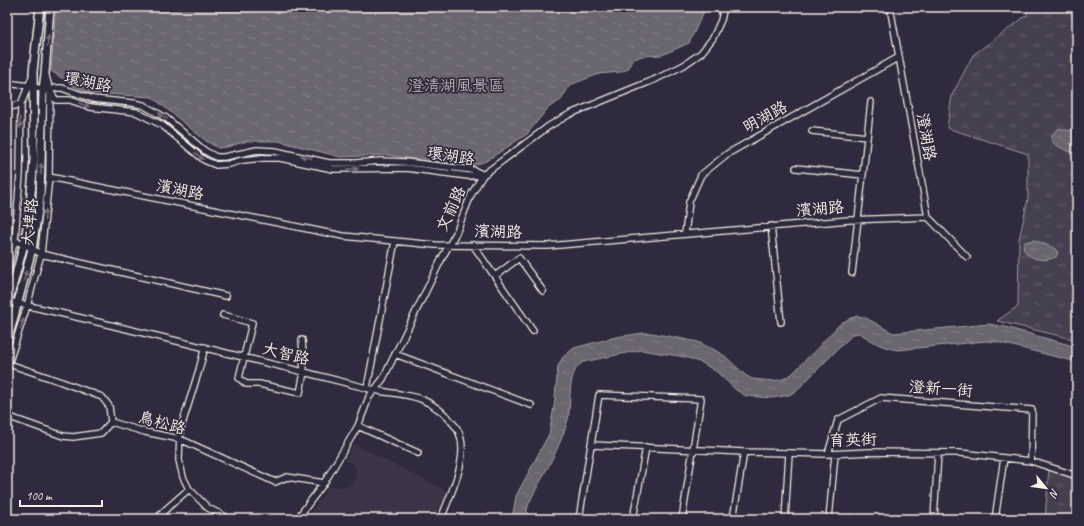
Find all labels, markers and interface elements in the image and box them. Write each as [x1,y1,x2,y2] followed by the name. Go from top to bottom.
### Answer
[45,35,51,47] one-way arrow
[62,67,114,97] street label: 環湖路
[408,76,504,96] park label: 澄清湖風景區
[739,97,791,137] street label: 明湖路
[78,102,90,108] one-way arrow
[158,112,169,121] one-way arrow
[912,112,940,162] street label: 澄湖路
[17,117,24,129] one-way arrow
[426,142,476,170] street label: 環湖路
[194,151,205,160] one-way arrow
[300,154,312,160] one-way arrow
[38,162,44,175] one-way arrow
[347,166,360,172] one-way arrow
[155,176,205,204] street label: 濱湖路
[432,183,470,235] street label: 文前路
[18,197,42,247] street label: 大埤路
[795,197,845,221] street label: 濱湖路
[42,209,49,221] one-way arrow
[474,222,522,242] street label: 濱湖路
[22,270,28,282] one-way arrow
[19,317,25,329] one-way arrow
[260,338,312,370] street label: 大智路
[908,377,974,401] street label: 澄新一街
[136,407,188,439] street label: 鳥松路
[829,430,877,450] street label: 育英街
[1026,468,1066,508] north arrow
[20,482,102,508] scale bar
[1046,486,1063,501] text: N
[26,488,53,504] text: 100 m

